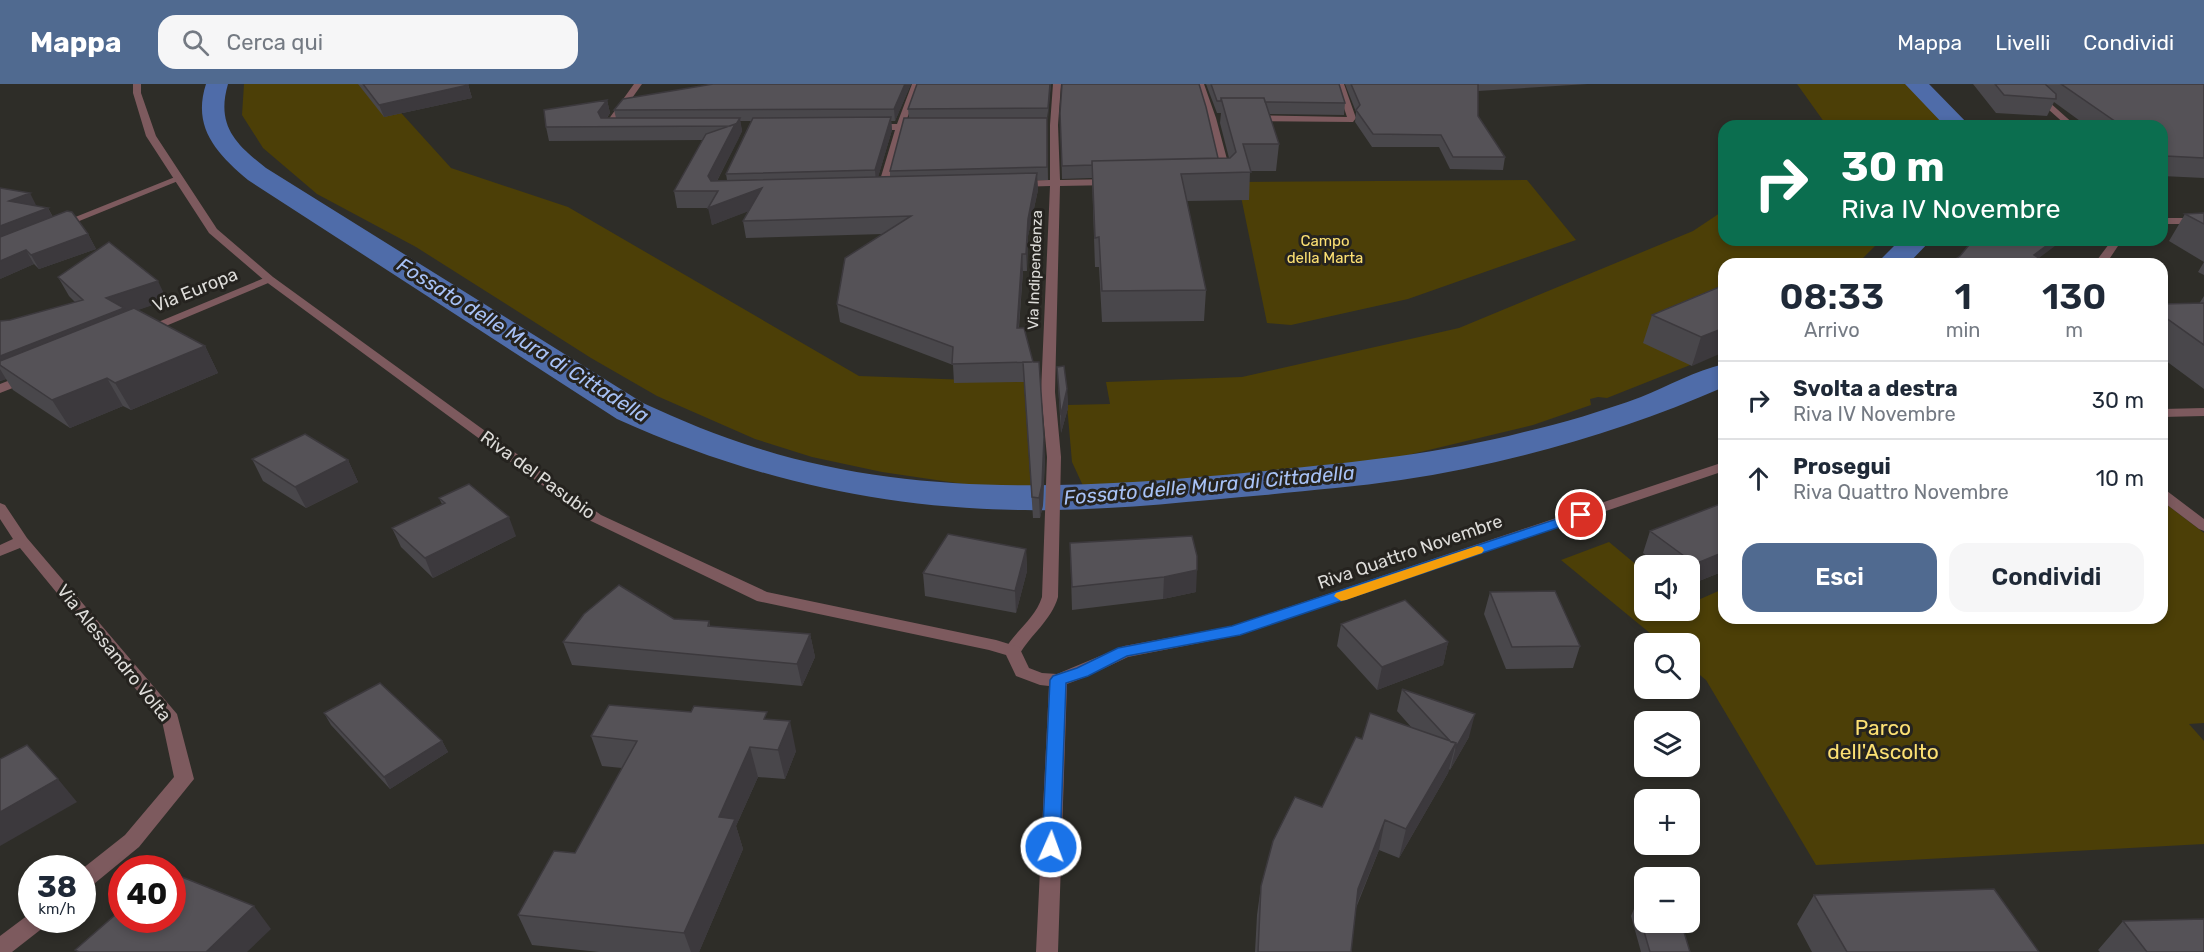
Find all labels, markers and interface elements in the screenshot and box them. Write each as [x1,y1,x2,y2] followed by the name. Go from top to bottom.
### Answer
[158,15,578,69] search box
[30,26,122,59] text: Mappa
[179,26,212,59] icon: search
[227,29,323,56] text: Cerca qui
[1897,30,1962,55] text: Mappa
[1995,30,2050,55] text: Livelli
[2083,30,2174,55] text: Condividi
[1841,142,1945,192] text: 30 m
[1742,144,1820,222] icon: right
[1841,193,2061,225] text: Riva IV Novembre
[1024,210,1046,330] street label: Via Indipendenza
[1287,232,1363,267] park label: Campo della Marta
[393,252,653,428] water label: Fossato delle Mura di Cittadella
[149,263,241,317] street label: Via Europa
[1780,275,1884,318] text: 08:33
[1954,275,1972,318] text: 1
[2042,275,2106,318] text: 130
[1804,318,1860,342] text: Arrivo
[1946,318,1980,342] text: min
[2065,318,2083,342] text: m
[1793,375,1958,402] text: Svolta a destra
[1742,384,1775,417] icon: right
[2092,387,2144,414] text: 30 m
[1793,402,1956,426] text: Riva IV Novembre
[476,426,600,524] street label: Riva del Pasubio
[1793,453,1891,480] text: Prosegui
[1063,460,1356,510] water label: Fossato delle Mura di Cittadella
[1742,462,1775,495] icon: ahead
[2096,465,2144,492] text: 10 m
[1793,480,2009,504] text: Riva Quattro Novembre
[1555,489,1606,540] pin
[1564,498,1597,531] icon: arrive
[1315,510,1505,594] street label: Riva Quattro Novembre
[1742,543,1937,612] button: Esci
[1949,543,2144,612] button: Condividi
[1634,555,1700,933] map controls
[1634,555,1700,621] button: sound
[52,580,176,726] street label: Via Alessandro Volta
[1634,633,1700,699] button: search
[1634,711,1700,777] button: layers
[1827,715,1939,764] park label: Parco dell'Ascolto
[1634,789,1700,855] button: +
[1019,815,1083,879] position arrow
[108,855,186,933] speed limit sign: 40
[1634,867,1700,933] button: −
[37,869,77,905] text: 38
[38,900,76,918] text: km/h

